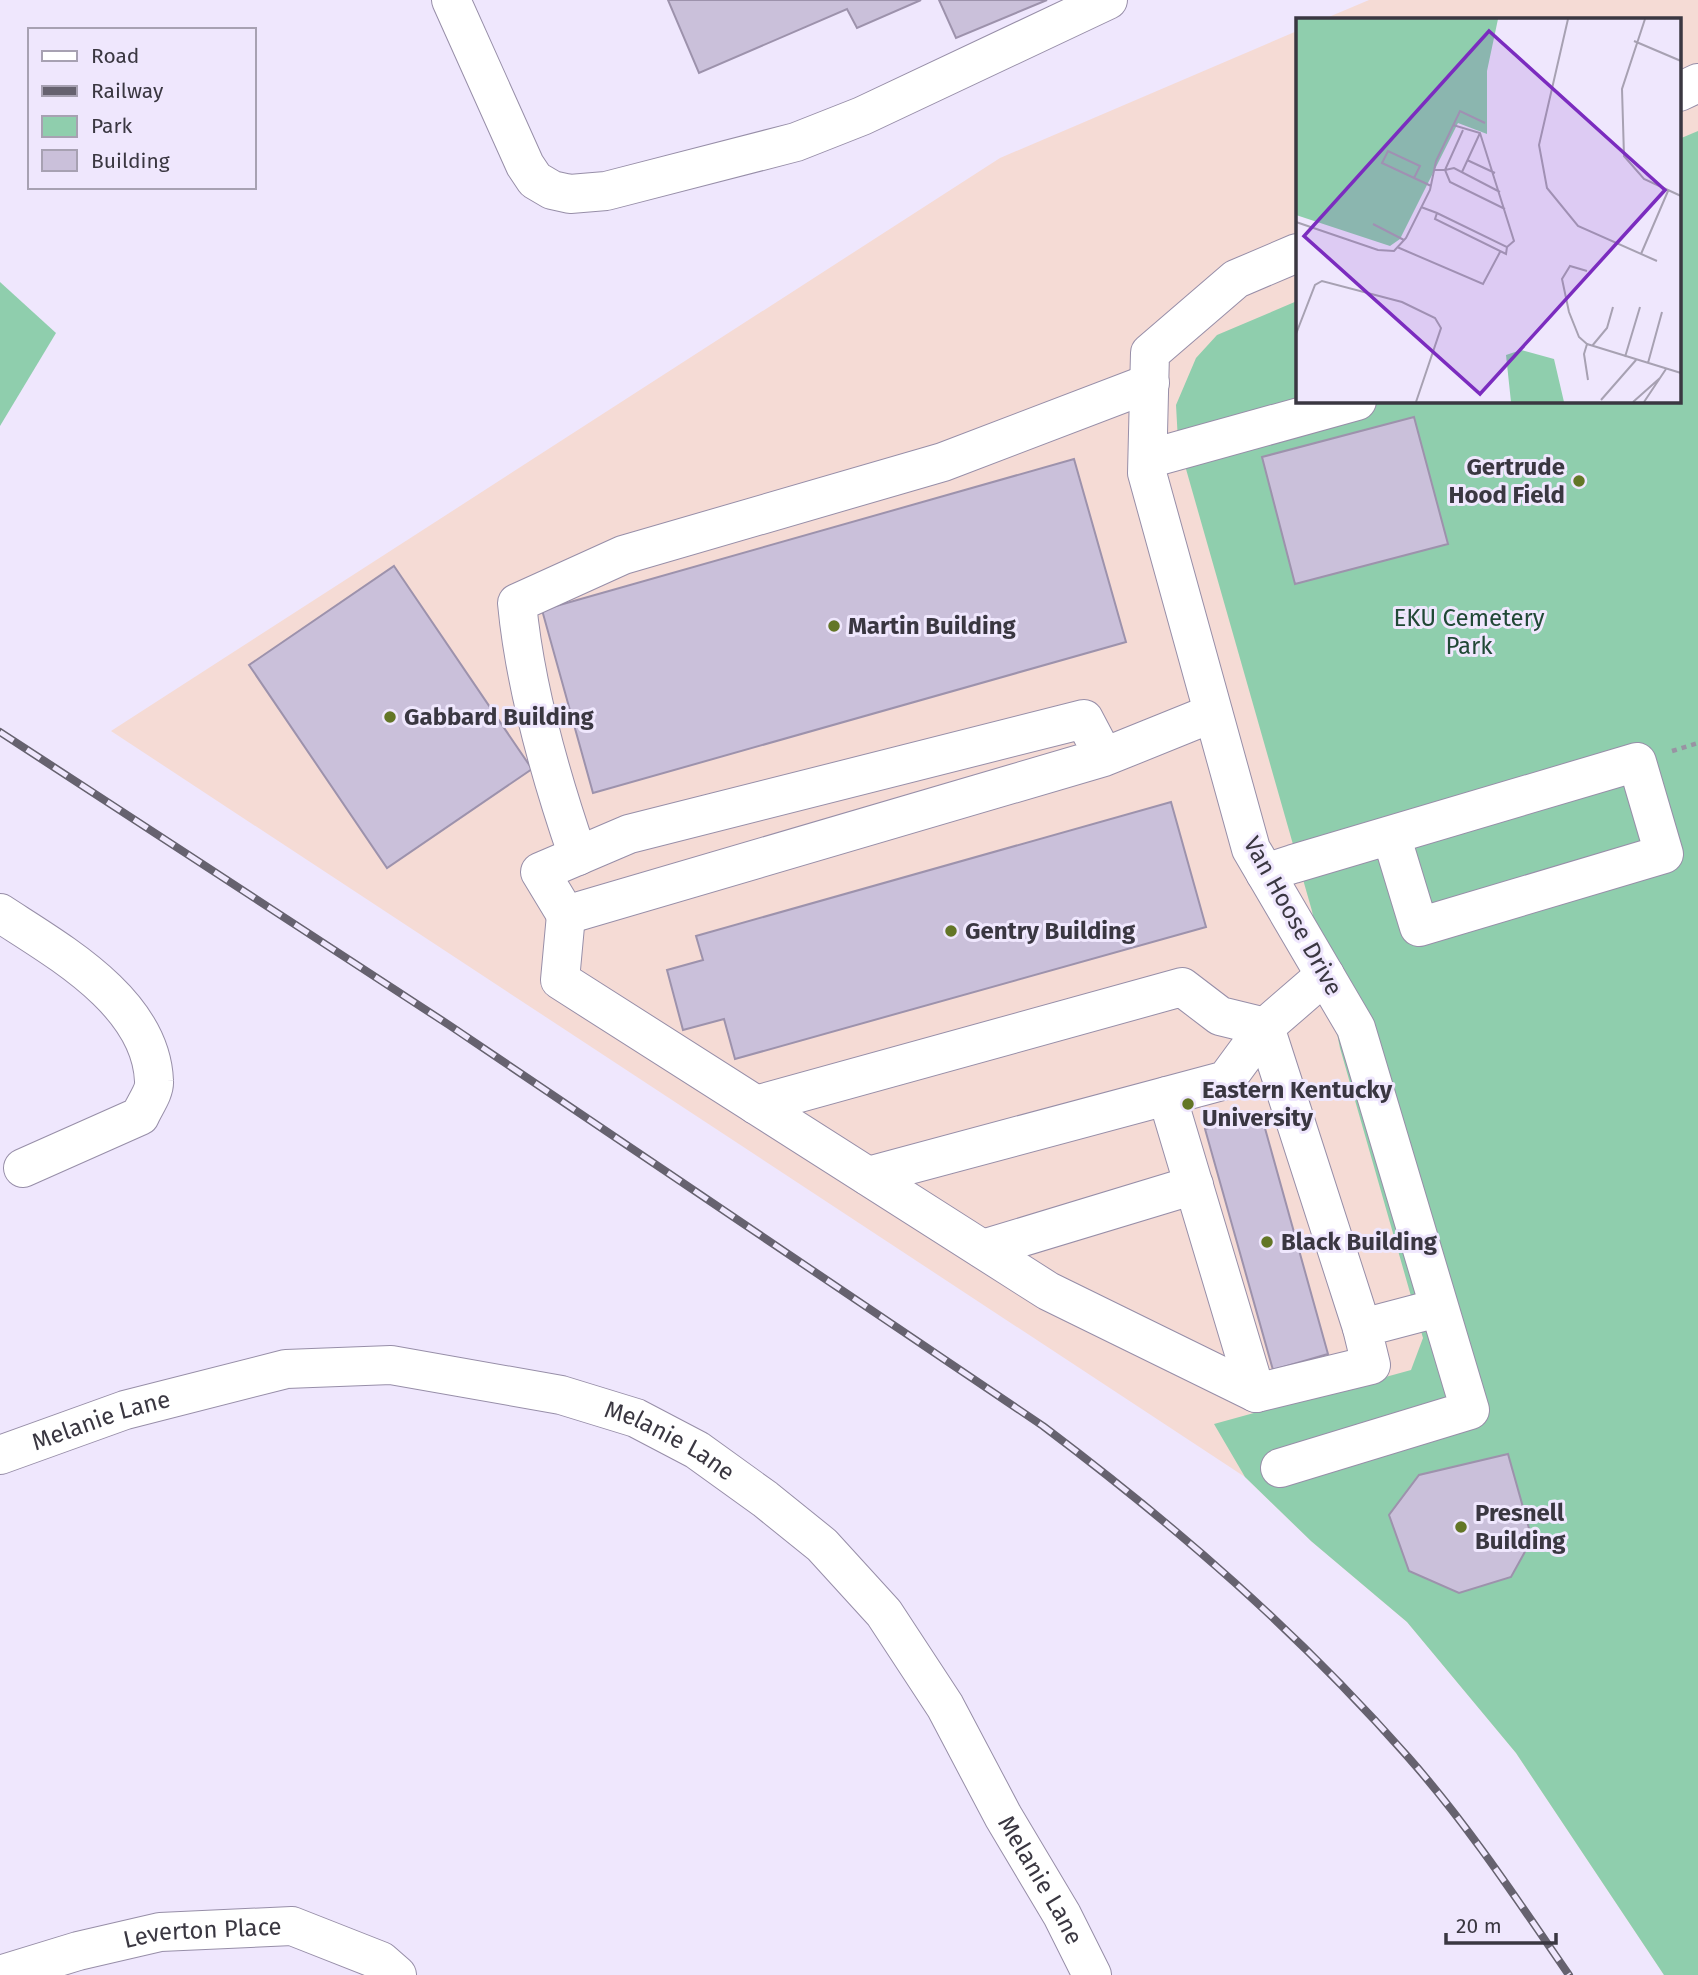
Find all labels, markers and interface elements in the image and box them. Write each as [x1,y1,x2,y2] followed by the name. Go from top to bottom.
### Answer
[1296,18,1680,402] inset map
[28,28,256,189] legend
[91,43,139,69] text: Road
[91,78,164,104] text: Railway
[91,113,133,139] text: Park
[91,148,170,174] text: Building
[1448,453,1565,509] place label: Gertrude Hood Field
[1571,473,1587,489] marker: Gertrude Hood Field
[1393,604,1545,660] park label: EKU Cemetery Park
[848,612,1017,640] place label: Martin Building
[826,618,842,634] marker: Martin Building
[404,703,595,731] place label: Gabbard Building
[382,709,398,725] marker: Gabbard Building
[1238,832,1348,1000] street label: Van Hoose Drive
[965,917,1136,945] place label: Gentry Building
[943,923,959,939] marker: Gentry Building
[1202,1076,1393,1132] place label: Eastern Kentucky University
[1180,1096,1196,1112] marker: Eastern Kentucky University
[1281,1228,1438,1256] place label: Black Building
[1259,1234,1275,1250] marker: Black Building
[28,1385,173,1456] street label: Melanie Lane
[601,1395,740,1486] street label: Melanie Lane
[1475,1499,1566,1555] place label: Presnell Building
[1453,1519,1469,1535] marker: Presnell Building
[992,1811,1088,1949] street label: Melanie Lane
[1446,1902,1556,1946] scale bar
[121,1912,282,1954] street label: Leverton Place
[1456,1913,1502,1939] text: 20 m

